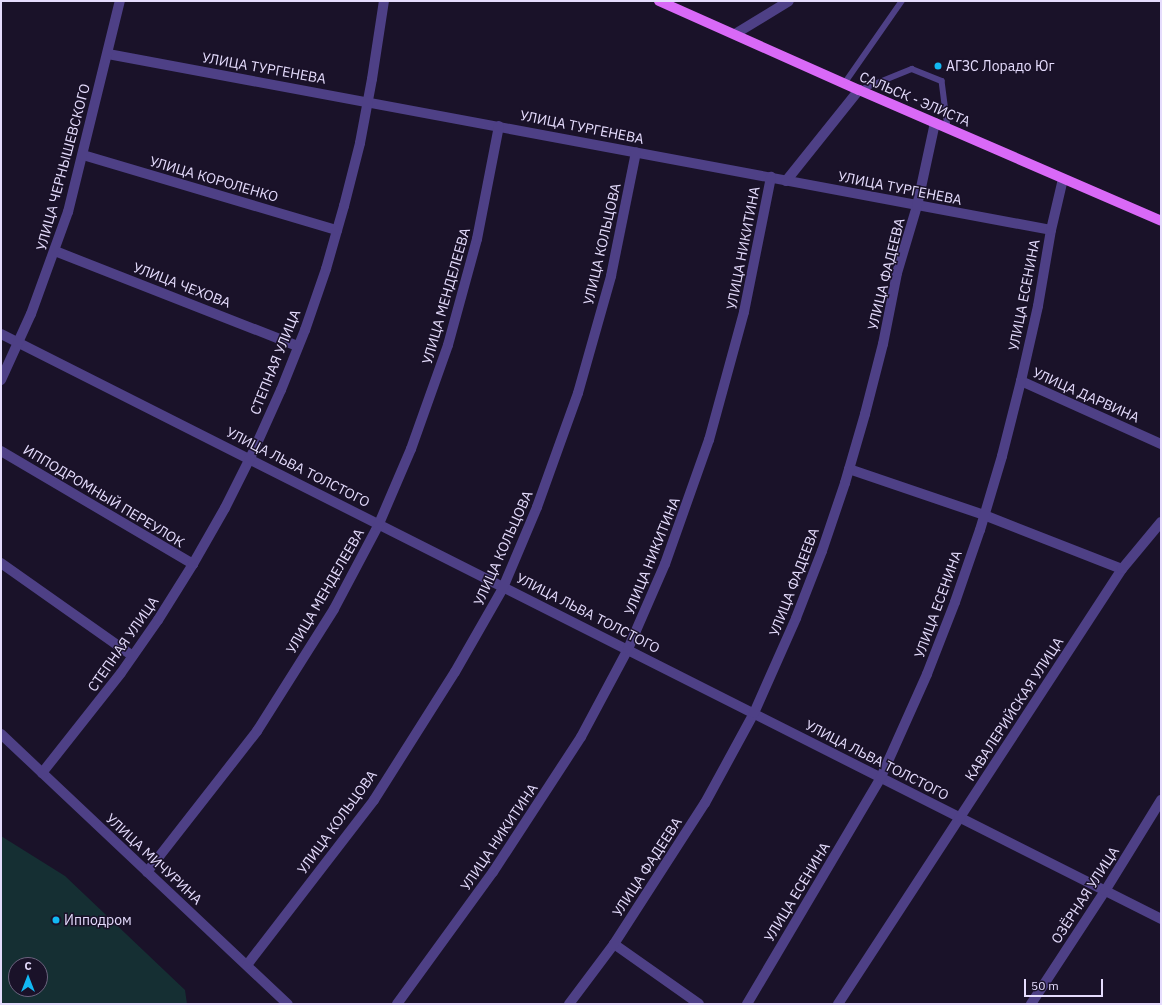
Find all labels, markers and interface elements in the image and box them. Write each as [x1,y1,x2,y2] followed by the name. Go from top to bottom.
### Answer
[201,49,327,87] street label: УЛИЦА ТУРГЕНЕВА
[946,58,1054,74] place label: АГЗС Лорадо Юг
[933,61,943,71] marker: АГЗС Лорадо Юг
[857,68,973,130] street label: САЛЬСК - ЭЛИСТА
[33,82,93,252] street label: УЛИЦА ЧЕРНЫШЕВСКОГО
[519,107,645,147] street label: УЛИЦА ТУРГЕНЕВА
[148,153,280,205] street label: УЛИЦА КОРОЛЕНКО
[837,168,963,208] street label: УЛИЦА ТУРГЕНЕВА
[580,182,624,306] street label: УЛИЦА КОЛЬЦОВА
[723,185,763,311] street label: УЛИЦА НИКИТИНА
[864,216,908,332] street label: УЛИЦА ФАДЕЕВА
[418,226,474,366] street label: УЛИЦА МЕНДЕЛЕЕВА
[1005,238,1043,352] street label: УЛИЦА ЕСЕНИНА
[131,259,233,311] street label: УЛИЦА ЧЕХОВА
[246,307,304,417] street label: СТЕПНАЯ УЛИЦА
[1030,364,1142,426] street label: УЛИЦА ДАРВИНА
[223,423,373,511] street label: УЛИЦА ЛЬВА ТОЛСТОГО
[20,441,188,551] street label: ИППОДРОМНЫЙ ПЕРЕУЛОК
[470,488,536,608] street label: УЛИЦА КОЛЬЦОВА
[621,495,683,617] street label: УЛИЦА НИКИТИНА
[766,525,822,639] street label: УЛИЦА ФАДЕЕВА
[282,526,368,656] street label: УЛИЦА МЕНДЕЛЕЕВА
[911,548,965,660] street label: УЛИЦА ЕСЕНИНА
[513,569,663,657] street label: УЛИЦА ЛЬВА ТОЛСТОГО
[84,593,162,695] street label: СТЕПНАЯ УЛИЦА
[961,634,1067,784] street label: КАВАЛЕРИЙСКАЯ УЛИЦА
[802,716,952,804] street label: УЛИЦА ЛЬВА ТОЛСТОГО
[294,767,380,877] street label: УЛИЦА КОЛЬЦОВА
[457,780,541,894] street label: УЛИЦА НИКИТИНА
[102,810,206,908] street label: УЛИЦА МИЧУРИНА
[609,814,685,920] street label: УЛИЦА ФАДЕЕВА
[761,839,833,945] street label: УЛИЦА ЕСЕНИНА
[1047,843,1123,947] street label: ОЗЁРНАЯ УЛИЦА
[64,912,132,928] place label: Ипподром
[51,915,61,925] marker: Ипподром
[8,957,48,997] north arrow
[24,959,32,973] text: С
[1026,971,1105,997] scale bar
[1031,978,1059,993] text: 50 m

